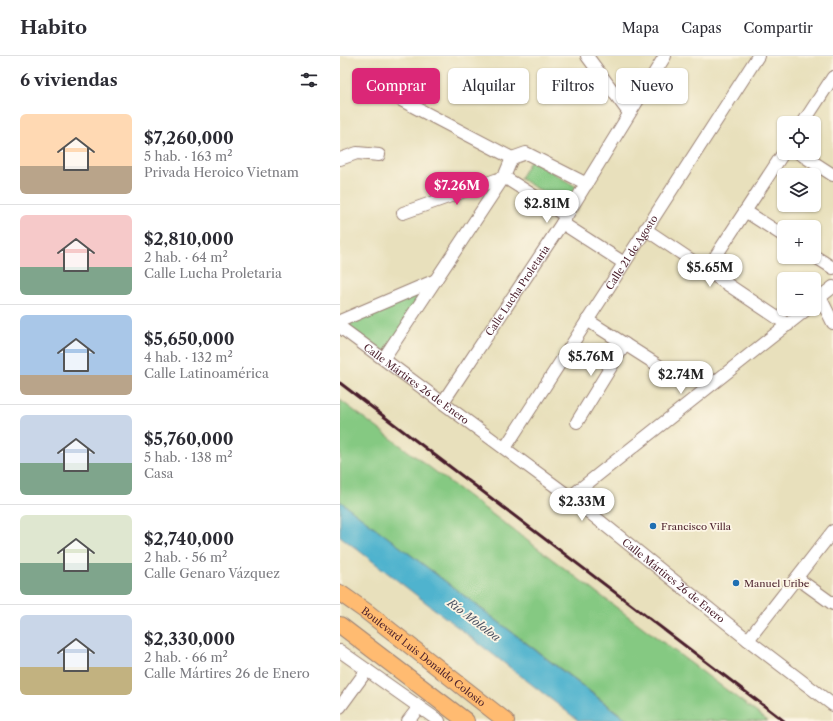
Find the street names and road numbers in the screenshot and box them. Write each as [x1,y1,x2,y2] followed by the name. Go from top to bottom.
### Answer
[602,212,660,292] street label: Calle 21 de Agosto
[482,242,552,338] street label: Calle Lucha Proletaria
[361,340,472,427] street label: Calle Mártires 26 de Enero
[620,535,728,625] street label: Calle Mártires 26 de Enero
[359,604,488,709] street label: Boulevard Luis Donaldo Colosio

